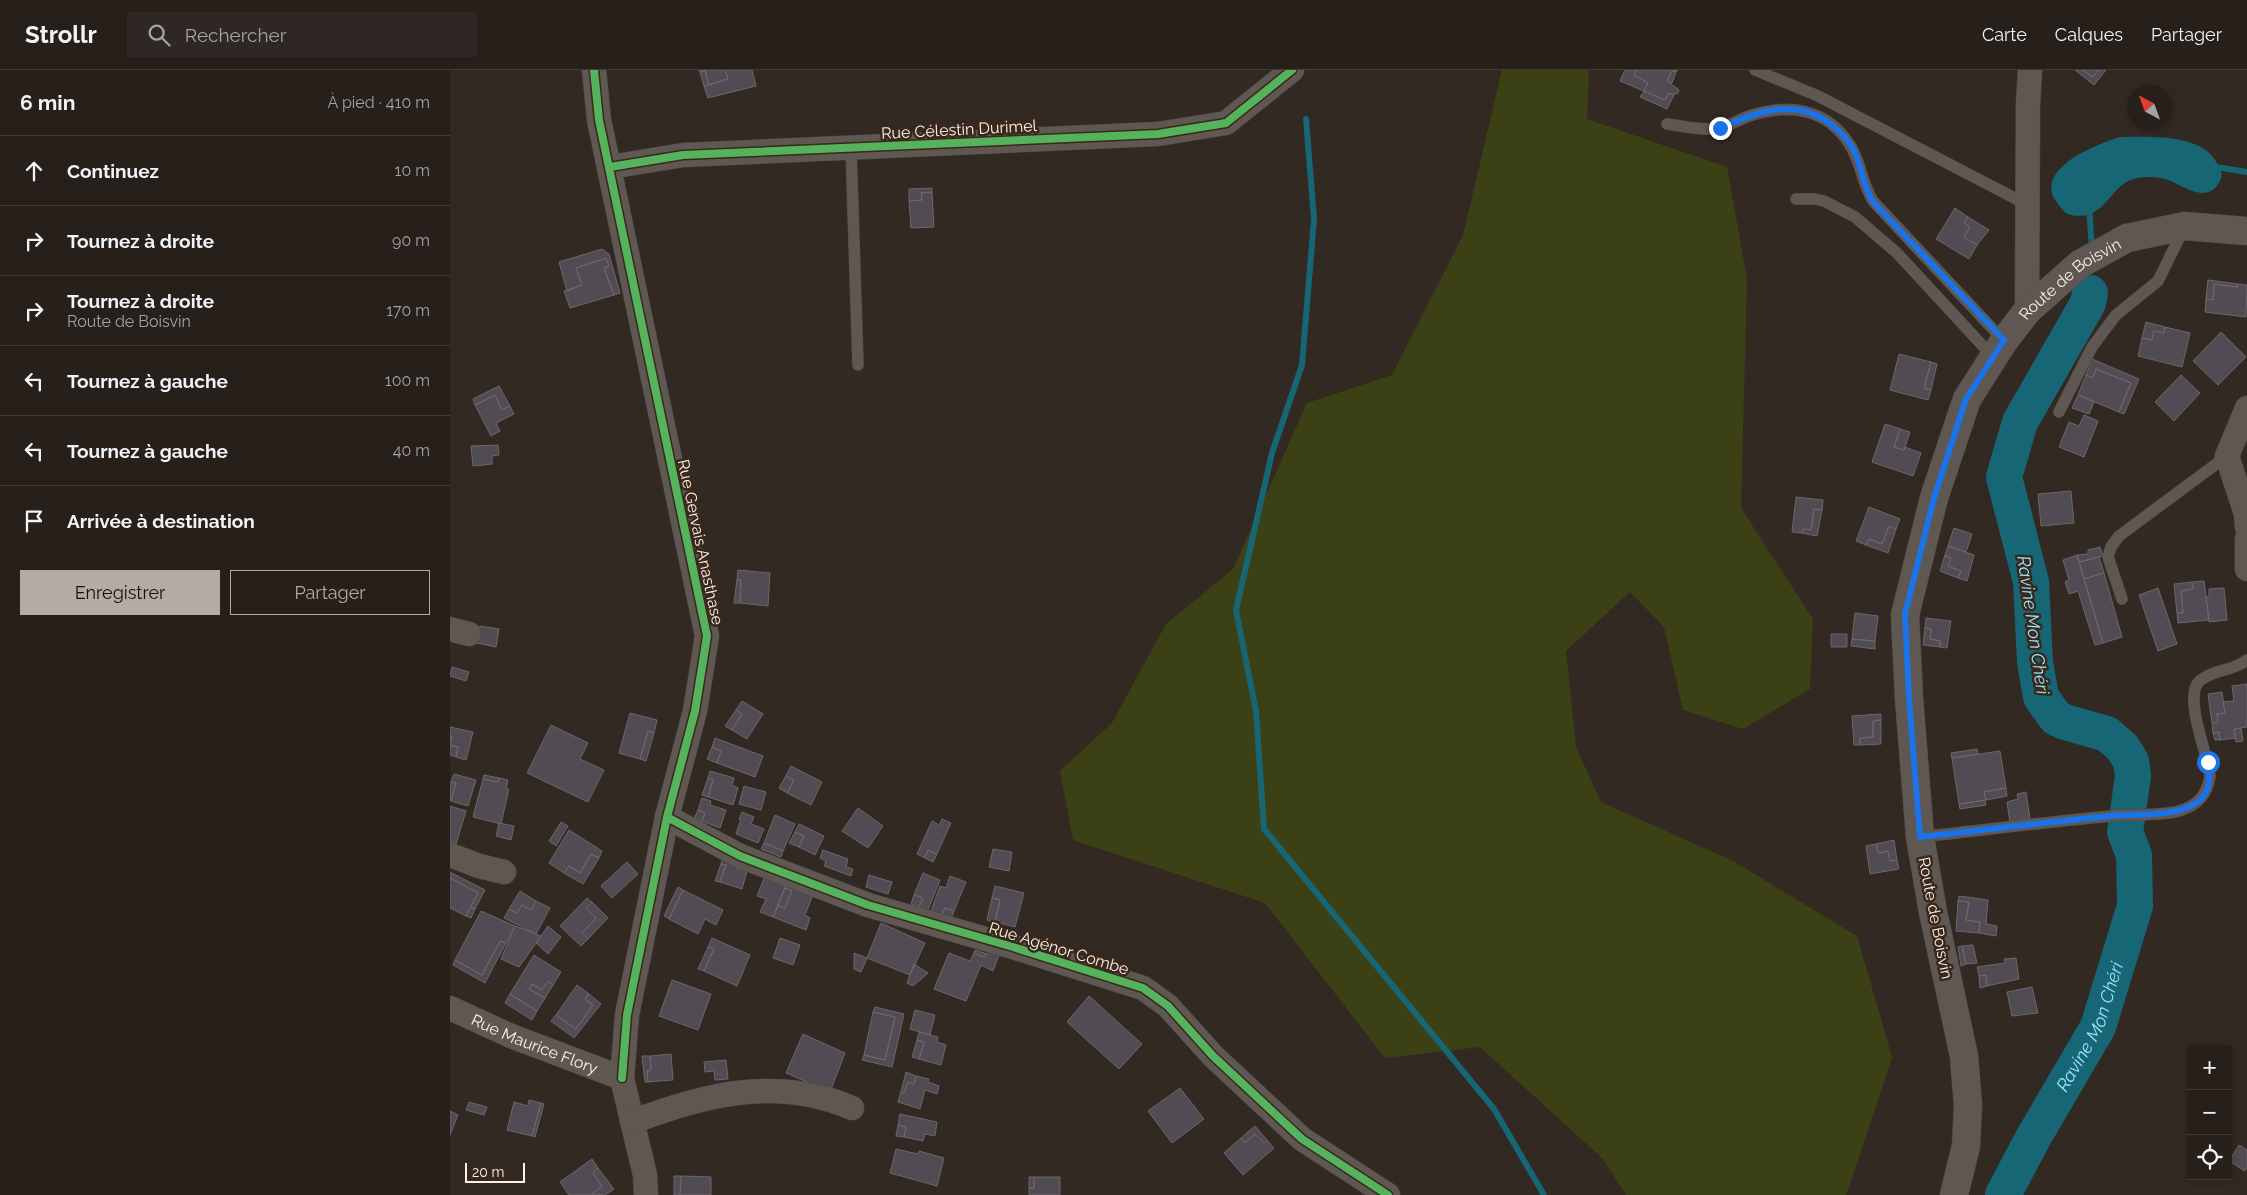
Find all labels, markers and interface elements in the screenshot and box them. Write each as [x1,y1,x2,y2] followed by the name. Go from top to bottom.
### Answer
[127,12,477,57] search box
[25,20,97,49] text: Strollr
[145,21,173,49] icon: search
[185,24,286,46] text: Rechercher
[1982,24,2027,45] text: Carte
[2055,24,2123,45] text: Calques
[2151,24,2222,45] text: Partager
[2127,85,2172,130] north arrow
[20,90,75,115] text: 6 min
[328,93,430,112] text: À pied · 410 m
[881,116,1038,143] street label: Rue Célestin Durimel
[1709,117,1732,140] route end
[20,157,48,185] icon: ahead
[67,160,159,182] text: Continuez
[395,161,430,180] text: 10 m
[20,227,48,255] icon: right
[67,230,214,252] text: Tournez à droite
[392,231,430,250] text: 90 m
[2015,234,2124,324] street label: Route de Boisvin
[67,290,214,312] text: Tournez à droite
[20,297,48,325] icon: right
[386,301,430,320] text: 170 m
[67,312,191,331] text: Route de Boisvin
[20,367,48,395] icon: left
[67,370,228,392] text: Tournez à gauche
[385,371,430,390] text: 100 m
[20,437,48,465] icon: left
[67,440,228,462] text: Tournez à gauche
[393,441,430,460] text: 40 m
[674,458,727,627] street label: Rue Gervais Anasthase
[20,507,48,535] icon: arrive
[67,510,255,532] text: Arrivée à destination
[2013,554,2054,697] water label: Ravine Mon Chéri
[20,570,220,615] button: Enregistrer
[230,570,430,615] button: Partager
[2197,751,2220,774] route start
[1914,855,1957,981] street label: Route de Boisvin
[987,918,1131,979] street label: Rue Agénor Combe
[2052,959,2127,1095] water label: Ravine Mon Chéri
[468,1010,601,1078] street label: Rue Maurice Flory
[2187,1045,2232,1180] map controls
[2187,1045,2232,1090] button: +
[2187,1090,2232,1135] button: −
[2187,1135,2232,1180] button: locate
[465,1160,525,1183] scale bar
[472,1164,504,1180] text: 20 m

